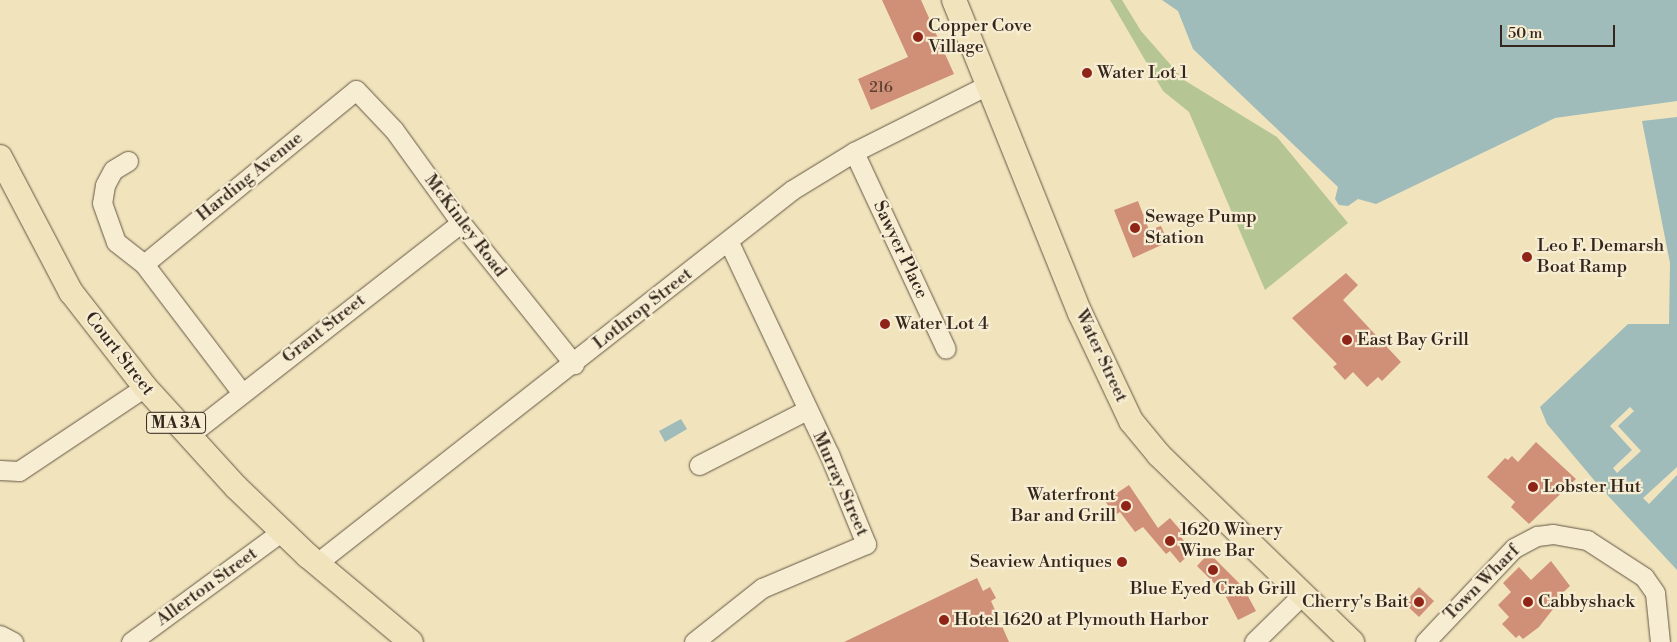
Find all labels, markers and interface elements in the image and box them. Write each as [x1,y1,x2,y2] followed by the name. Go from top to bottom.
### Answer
[1502,15,1617,47] scale bar
[928,16,1032,58] place label: Copper Cove Village
[1508,24,1542,43] text: 50 m
[912,31,924,43] marker: Copper Cove Village
[1097,62,1188,84] place label: Water Lot 1
[1081,67,1093,79] marker: Water Lot 1
[869,79,893,97] house number: 216
[193,128,307,226] street label: Harding Avenue
[419,170,511,282] street label: McKinley Road
[868,198,932,302] street label: Sawyer Place
[1145,207,1257,250] place label: Sewage Pump Station
[1129,222,1141,234] marker: Sewage Pump Station
[1537,236,1664,278] place label: Leo F. Demarsh Boat Ramp
[1521,251,1533,263] marker: Leo F. Demarsh Boat Ramp
[589,264,697,354] street label: Lothrop Street
[278,290,370,368] street label: Grant Street
[1070,306,1132,406] street label: Water Street
[80,308,158,400] street label: Court Street
[895,313,989,335] place label: Water Lot 4
[879,318,891,330] marker: Water Lot 4
[1357,329,1469,351] place label: East Bay Grill
[1341,334,1353,346] marker: East Bay Grill
[146,409,206,436] road number: MA 3A
[807,428,873,540] street label: Murray Street
[1543,476,1641,498] place label: Lobster Hut
[1527,481,1539,493] marker: Lobster Hut
[1011,485,1116,528] place label: Waterfront Bar and Grill
[1120,500,1132,512] marker: Waterfront Bar and Grill
[1180,520,1283,562] place label: 1620 Winery Wine Bar
[1164,535,1176,547] marker: 1620 Winery Wine Bar
[1440,541,1524,625] street label: Town Wharf
[152,543,262,631] street label: Allerton Street
[970,551,1112,573] place label: Seaview Antiques
[1116,556,1128,568] marker: Seaview Antiques
[1207,564,1219,576] marker: Blue Eyed Crab Grill
[1130,578,1296,600] place label: Blue Eyed Crab Grill
[1302,591,1409,613] place label: Cherry's Bait
[1538,591,1635,613] place label: Cabbyshack
[1413,596,1425,608] marker: Cherry's Bait
[1522,596,1534,608] marker: Cabbyshack
[954,609,1209,631] place label: Hotel 1620 at Plymouth Harbor
[938,614,950,626] marker: Hotel 1620 at Plymouth Harbor

